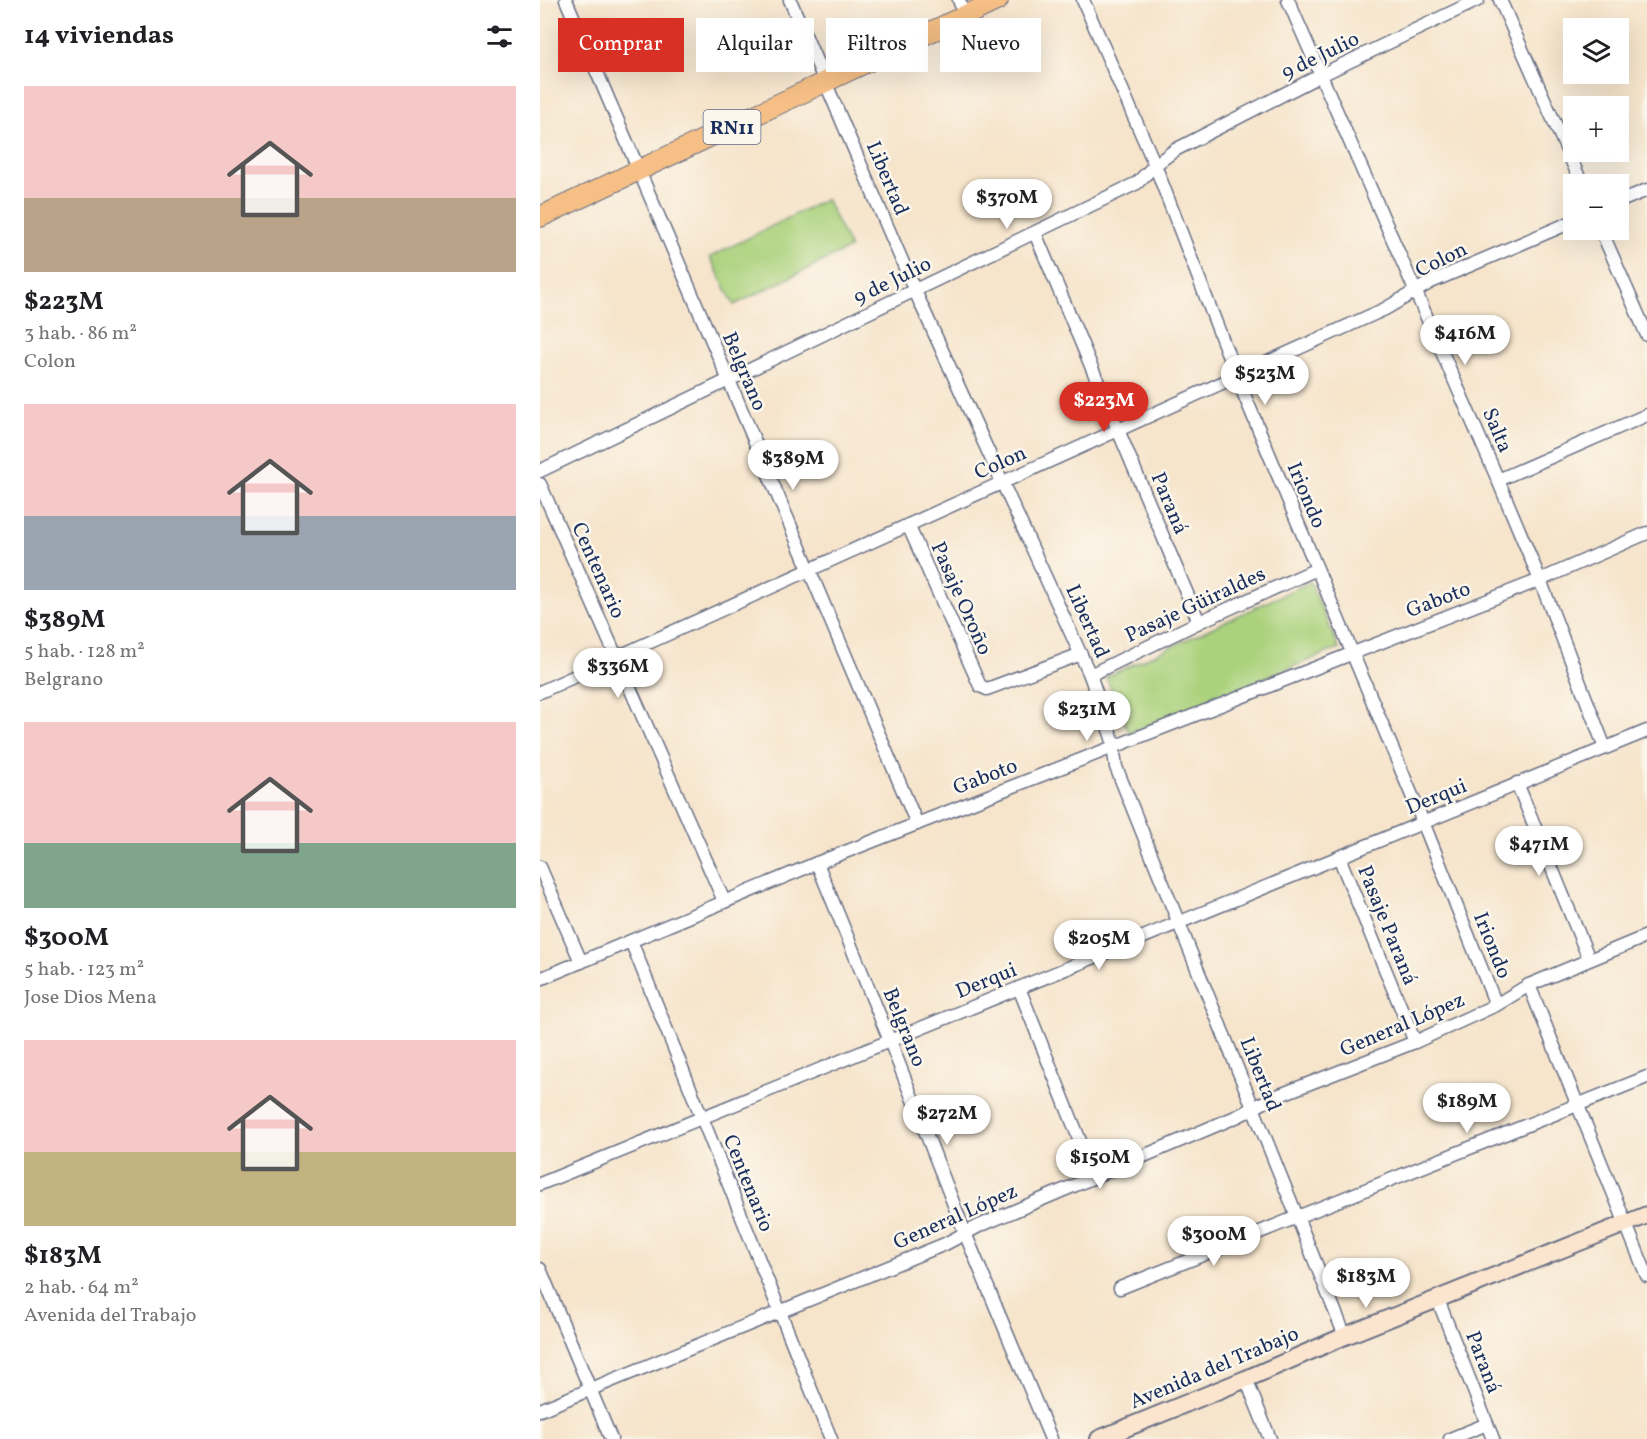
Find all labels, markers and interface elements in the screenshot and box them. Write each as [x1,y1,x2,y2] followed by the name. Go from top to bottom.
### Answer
[24,18,174,54] text: 14 viviendas
[558,18,684,72] chip: Comprar
[696,18,814,72] chip: Alquilar
[826,18,928,72] chip: Filtros
[940,18,1041,72] chip: Nuevo
[1563,18,1629,240] map controls
[1563,18,1629,84] button: layers
[483,20,516,53] icon: filters
[1277,25,1365,88] street label: 9 de Julio
[1563,96,1629,162] button: +
[704,110,760,144] road number: RN11
[216,125,324,233] icon: home
[858,137,915,220] street label: Libertad
[1563,174,1629,240] button: −
[965,179,1049,230] pin: $370M
[976,184,1038,212] text: $370M
[1411,235,1473,285] street label: Colon
[849,250,937,313] street label: 9 de Julio
[24,284,104,320] text: $223M
[1423,315,1507,366] pin: $416M
[24,320,137,348] text: 3 hab. · 86 m²
[1434,320,1496,348] text: $416M
[714,328,773,415] street label: Belgrano
[24,348,76,376] text: Colon
[1223,355,1307,406] pin: $523M
[1235,360,1295,388] text: $523M
[1062,382,1146,433] pin: $223M
[1073,387,1135,415] text: $223M
[1474,404,1519,458] street label: Salta
[970,439,1031,488] street label: Colon
[751,440,835,491] pin: $389M
[216,443,324,551] icon: home
[762,445,824,473] text: $389M
[1279,458,1333,533] street label: Iriondo
[1143,468,1195,539] street label: Paraná
[564,518,632,623] street label: Centenario
[923,537,999,660] street label: Pasaje Oroño
[1121,560,1271,651] street label: Pasaje Güiraldes
[1402,575,1475,626] street label: Gaboto
[1058,580,1116,663] street label: Libertad
[24,602,105,638] text: $389M
[24,638,145,666] text: 5 hab. · 128 m²
[576,648,660,699] pin: $336M
[587,653,649,681] text: $336M
[24,666,103,694] text: Belgrano
[1045,691,1129,742] pin: $231M
[1058,696,1116,724] text: $231M
[949,752,1022,803] street label: Gaboto
[216,761,324,869] icon: home
[1402,772,1472,823] street label: Derqui
[1497,826,1581,877] pin: $471M
[1509,831,1569,859] text: $471M
[1349,861,1424,990] street label: Pasaje Paraná
[1465,908,1518,983] street label: Iriondo
[24,920,109,956] text: $300M
[1057,920,1141,971] pin: $205M
[1068,925,1130,953] text: $205M
[24,956,144,984] text: 5 hab. · 123 m²
[952,956,1022,1007] street label: Derqui
[24,984,157,1012] text: Jose Dios Mena
[875,984,933,1071] street label: Belgrano
[1336,986,1469,1065] street label: General López
[1232,1033,1288,1116] street label: Libertad
[216,1079,324,1187] icon: home
[1425,1083,1509,1134] pin: $189M
[1437,1088,1497,1116] text: $189M
[905,1095,989,1146] pin: $272M
[917,1100,977,1128] text: $272M
[715,1131,780,1237] street label: Centenario
[1058,1139,1142,1190] pin: $150M
[1070,1144,1130,1172] text: $150M
[889,1177,1022,1258] street label: General López
[1172,1216,1256,1267] pin: $300M
[1181,1221,1247,1249] text: $300M
[24,1238,102,1274] text: $183M
[1324,1258,1408,1309] pin: $183M
[1336,1263,1396,1291] text: $183M
[24,1274,139,1302] text: 2 hab. · 64 m²
[24,1302,197,1330] text: Avenida del Trabajo
[1126,1320,1304,1417] street label: Avenida del Trabajo
[1457,1327,1508,1398] street label: Paraná

